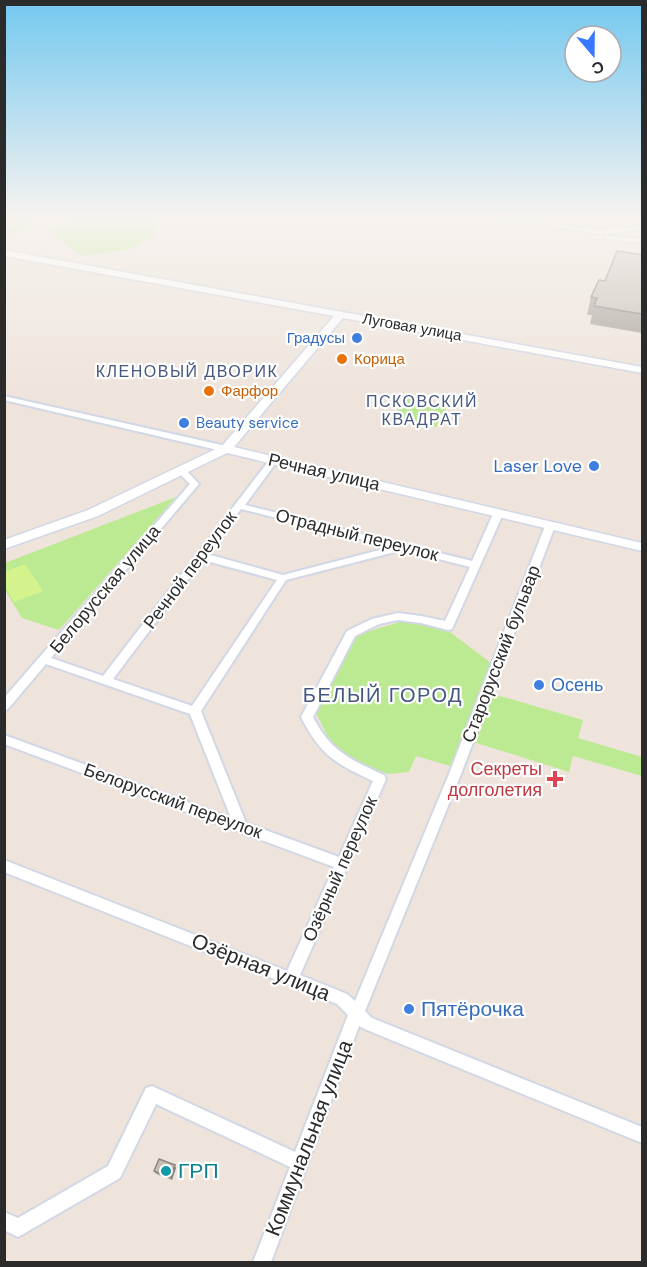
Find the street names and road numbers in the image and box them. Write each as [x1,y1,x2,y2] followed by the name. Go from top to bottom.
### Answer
[361,308,464,346] street label: Луговая улица
[266,447,383,497] street label: Речная улица
[273,503,441,567] street label: Отрадный переулок
[138,506,242,634] street label: Речной переулок
[44,519,167,658] street label: Белорусская улица
[456,562,546,746] street label: Старорусский бульвар
[81,758,266,844] street label: Белорусский переулок
[297,792,383,945] street label: Озёрный переулок
[187,926,335,1008] street label: Озёрная улица
[259,1036,359,1240] street label: Коммунальная улица

